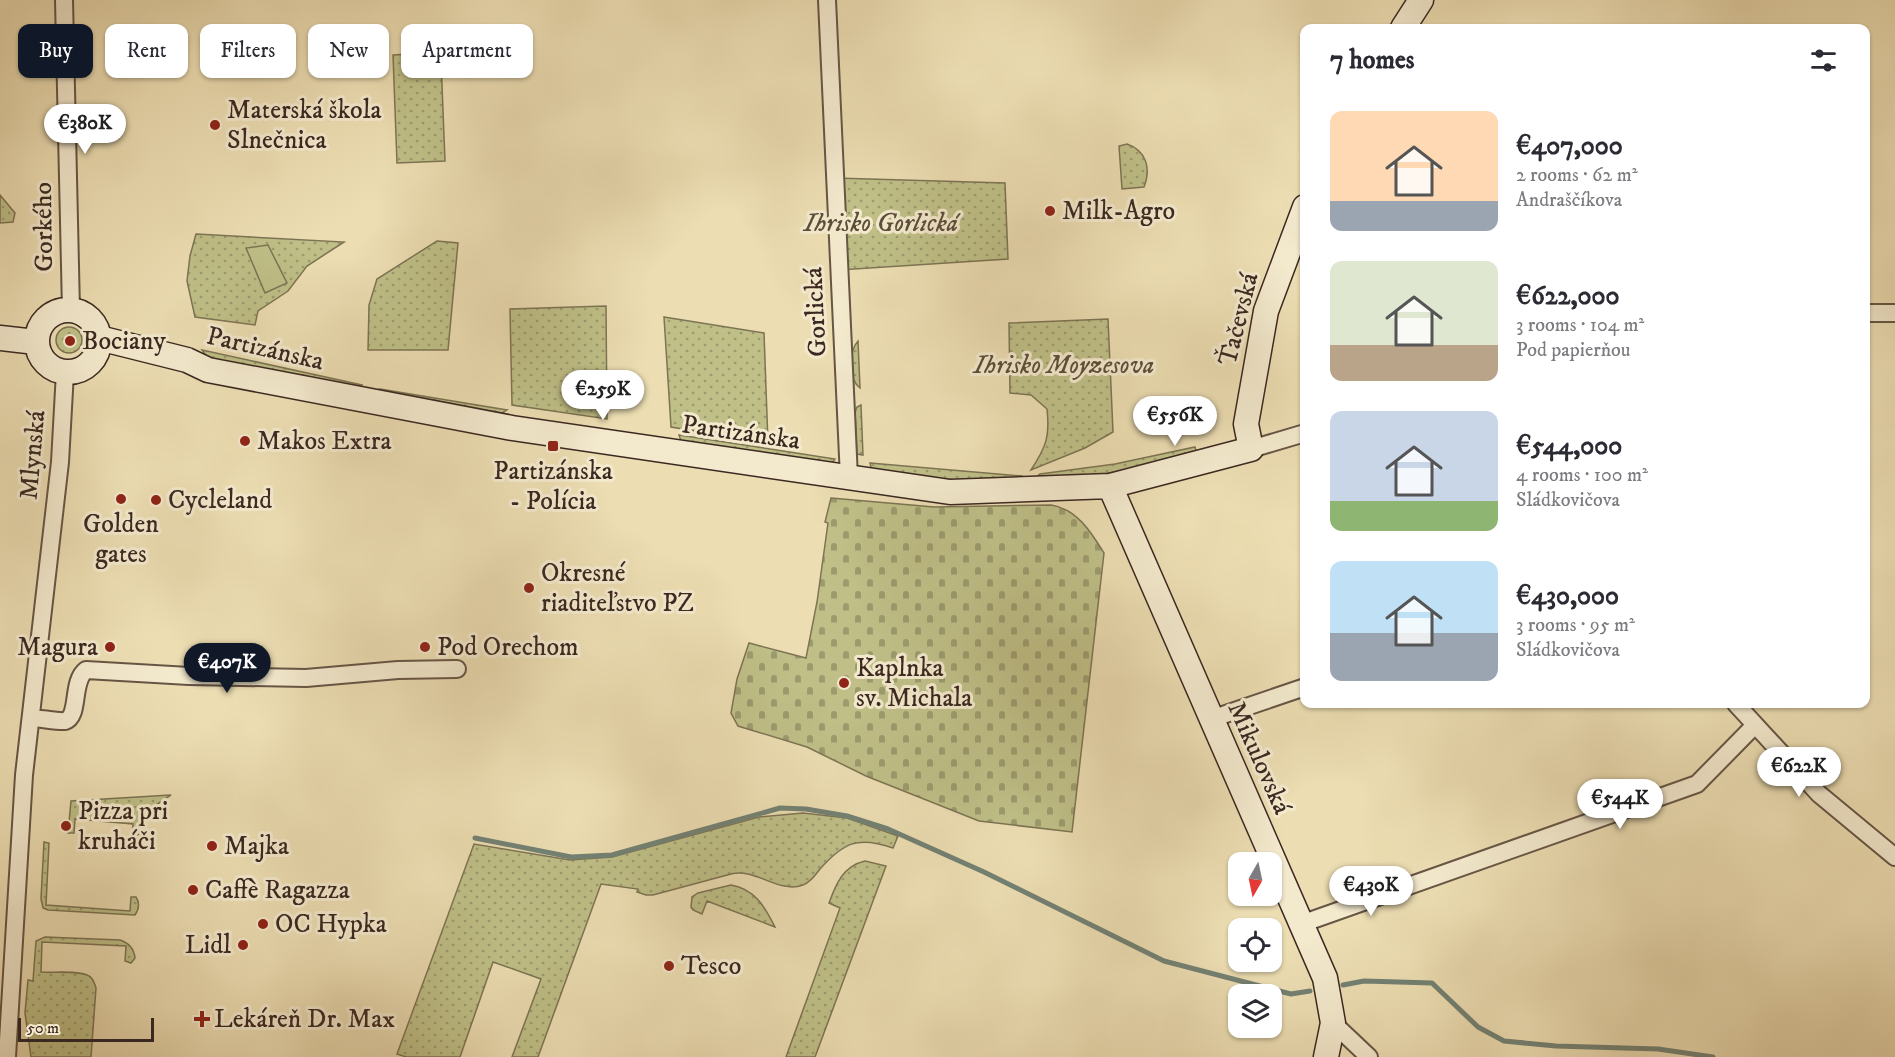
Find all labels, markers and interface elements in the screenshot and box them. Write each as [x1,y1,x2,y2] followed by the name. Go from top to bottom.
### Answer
[18,24,93,78] chip: Buy
[105,24,188,78] chip: Rent
[200,24,296,78] chip: Filters
[308,24,389,78] chip: New
[401,24,533,78] chip: Apartment
[1330,44,1414,77] text: 7 homes
[1807,44,1840,77] icon: filters
[227,94,382,157] place label: Materská škola Slnečnica
[43,104,127,155] pin: €380K
[58,111,112,136] text: €380K
[208,118,222,132] marker: Materská škola Slnečnica
[1516,130,1623,163] text: €407,000
[1378,135,1450,207] icon: home
[1516,163,1638,188] text: 2 rooms · 62 m²
[27,182,61,272] street label: Gorkého
[1516,188,1622,213] text: Andraščíkova
[1062,195,1175,228] place label: Milk-Agro
[1043,204,1057,218] marker: Milk-Agro
[802,207,961,240] park label: Ihrisko Gorlická
[797,266,835,358] street label: Gorlická
[1211,269,1266,369] street label: Ťačevská
[1516,280,1620,313] text: €622,000
[1378,285,1450,357] icon: home
[1516,313,1644,338] text: 3 rooms · 104 m²
[203,319,327,379] street label: Partizánska
[82,325,166,358] place label: Bociany
[63,334,77,348] marker: Bociany
[1516,338,1630,363] text: Pod papierňou
[972,349,1154,382] park label: Ihrisko Moyzesova
[561,370,645,421] pin: €259K
[575,377,631,402] text: €259K
[1133,396,1217,447] pin: €556K
[1147,403,1203,428] text: €556K
[680,408,802,458] street label: Partizánska
[13,409,53,501] street label: Mlynská
[257,425,392,458] place label: Makos Extra
[1516,430,1622,463] text: €544,000
[238,434,252,448] marker: Makos Extra
[1378,435,1450,507] icon: home
[546,439,560,453] marker: Partizánska - Polícia
[493,455,613,518] place label: Partizánska - Polícia
[1516,463,1648,488] text: 4 rooms · 100 m²
[168,484,272,517] place label: Cycleland
[1516,488,1620,513] text: Sládkovičova
[114,492,128,506] marker: Golden gates
[149,493,163,507] marker: Cycleland
[83,508,159,571] place label: Golden gates
[541,557,694,620] place label: Okresné riaditeľstvo PZ
[1516,580,1619,613] text: €430,000
[522,581,536,595] marker: Okresné riaditeľstvo PZ
[1378,585,1450,657] icon: home
[1516,613,1635,638] text: 3 rooms · 95 m²
[17,631,98,664] place label: Magura
[437,631,579,664] place label: Pod Orechom
[1516,638,1620,663] text: Sládkovičova
[103,640,117,654] marker: Magura
[418,640,432,654] marker: Pod Orechom
[185,643,269,694] pin: €407K
[198,650,256,675] text: €407K
[856,652,972,715] place label: Kaplnka sv. Michala
[837,676,851,690] marker: Kaplnka sv. Michala
[1219,696,1299,820] street label: Mikulovská
[1757,747,1841,798] pin: €622K
[1771,754,1827,779] text: €622K
[1578,779,1662,830] pin: €544K
[1591,786,1649,811] text: €544K
[78,795,168,858] place label: Pizza pri kruháči
[59,819,73,833] marker: Pizza pri kruháči
[224,830,289,863] place label: Majka
[205,839,219,853] marker: Majka
[1228,852,1282,906] north arrow
[1228,852,1282,1038] map controls
[1329,866,1413,917] pin: €430K
[1343,873,1399,898] text: €430K
[205,874,350,907] place label: Caffè Ragazza
[186,883,200,897] marker: Caffè Ragazza
[275,908,387,941] place label: OC Hypka
[256,917,270,931] marker: OC Hypka
[1228,918,1282,972] button: locate
[185,929,231,962] place label: Lidl
[236,938,250,952] marker: Lidl
[681,950,741,983] place label: Tesco
[662,959,676,973] marker: Tesco
[1228,984,1282,1038] button: layers
[214,1003,395,1036] place label: Lekáreň Dr. Max
[195,1012,209,1026] marker: Lekáreň Dr. Max
[18,1015,154,1042] scale bar
[27,1018,59,1038] text: 50 m

